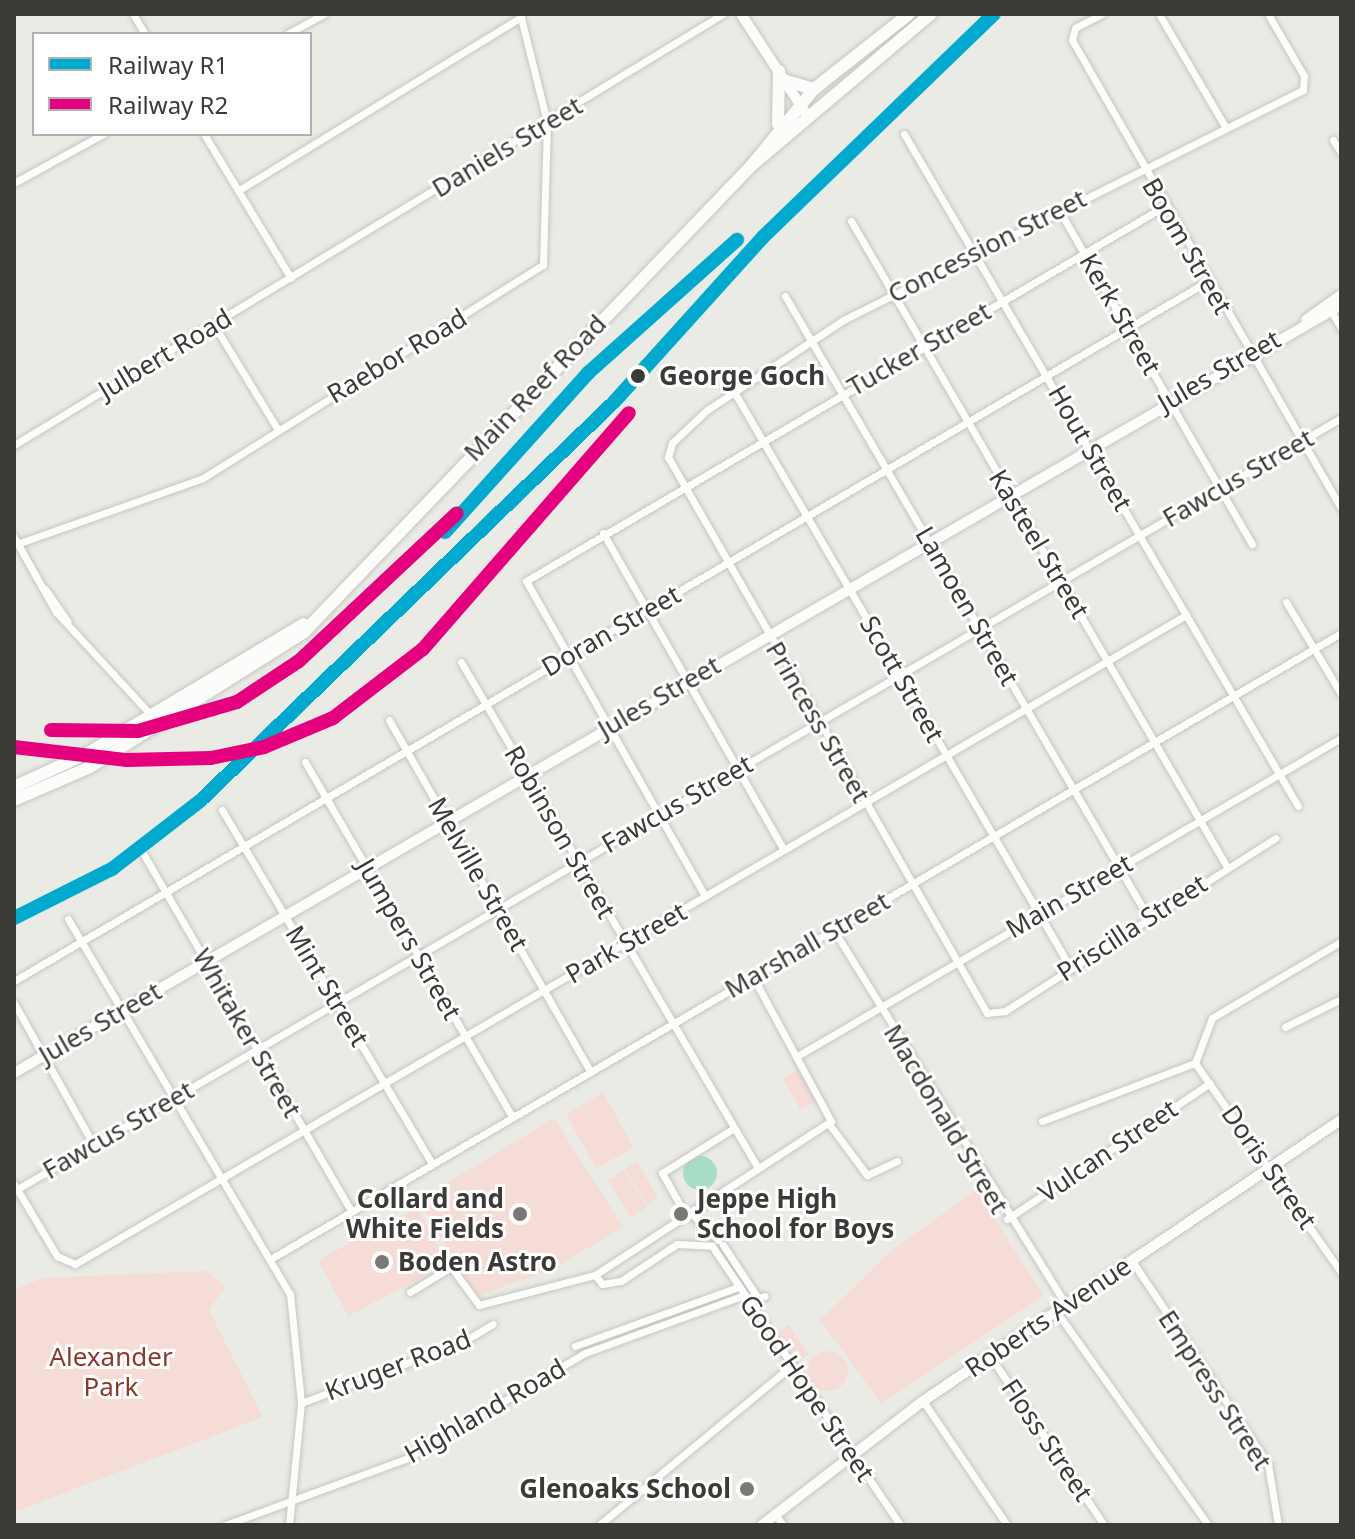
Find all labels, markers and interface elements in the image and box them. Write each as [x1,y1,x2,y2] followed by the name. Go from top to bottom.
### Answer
[32,32,312,136] legend
[108,48,228,81] text: Railway R1
[108,88,228,121] text: Railway R2
[426,90,588,204] street label: Daniels Street
[1135,172,1239,320] street label: Boom Street
[883,183,1091,309] street label: Concession Street
[1073,248,1167,380] street label: Kerk Street
[842,295,996,403] street label: Tucker Street
[93,302,237,406] street label: Julbert Road
[322,302,472,410] street label: Raebor Road
[457,308,613,468] street label: Main Reef Road
[1152,323,1286,419] street label: Jules Street
[659,360,825,392] place label: George Goch
[624,362,652,390] marker: George Goch
[1042,380,1138,516] street label: Hout Street
[1157,422,1319,534] street label: Fawcus Street
[982,464,1096,624] street label: Kasteel Street
[909,521,1025,691] street label: Lamoen Street
[536,579,686,683] street label: Doran Street
[853,610,951,748] street label: Scott Street
[759,636,877,808] street label: Princess Street
[592,649,726,745] street label: Jules Street
[498,740,622,924] street label: Robinson Street
[596,748,758,860] street label: Fawcus Street
[421,792,535,956] street label: Melville Street
[1000,847,1138,945] street label: Main Street
[350,853,468,1025] street label: Jumpers Street
[1051,868,1213,988] street label: Priscilla Street
[719,885,895,1005] street label: Marshall Street
[560,896,692,990] street label: Park Street
[279,920,375,1052] street label: Mint Street
[186,943,308,1123] street label: Whitaker Street
[33,975,167,1071] street label: Jules Street
[877,1019,1015,1219] street label: Macdonald Street
[37,1074,199,1186] street label: Fawcus Street
[1033,1093,1183,1209] street label: Vulcan Street
[1215,1099,1323,1235] street label: Doris Street
[346,1183,504,1244] place label: Collard and White Fields
[697,1183,894,1244] place label: Jeppe High School for Boys
[511,1205,529,1223] marker: Collard and White Fields
[672,1205,690,1223] marker: Jeppe High School for Boys
[398,1246,557,1278] place label: Boden Astro
[959,1250,1137,1384] street label: Roberts Avenue
[373,1253,391,1271] marker: Boden Astro
[733,1289,881,1487] street label: Good Hope Street
[1152,1304,1278,1476] street label: Empress Street
[321,1323,475,1407] street label: Kruger Road
[49,1341,173,1402] park label: Alexander Park
[399,1352,571,1470] street label: Highland Road
[995,1373,1099,1507] street label: Floss Street
[519,1473,731,1505] place label: Glenoaks School
[738,1480,756,1498] marker: Glenoaks School

